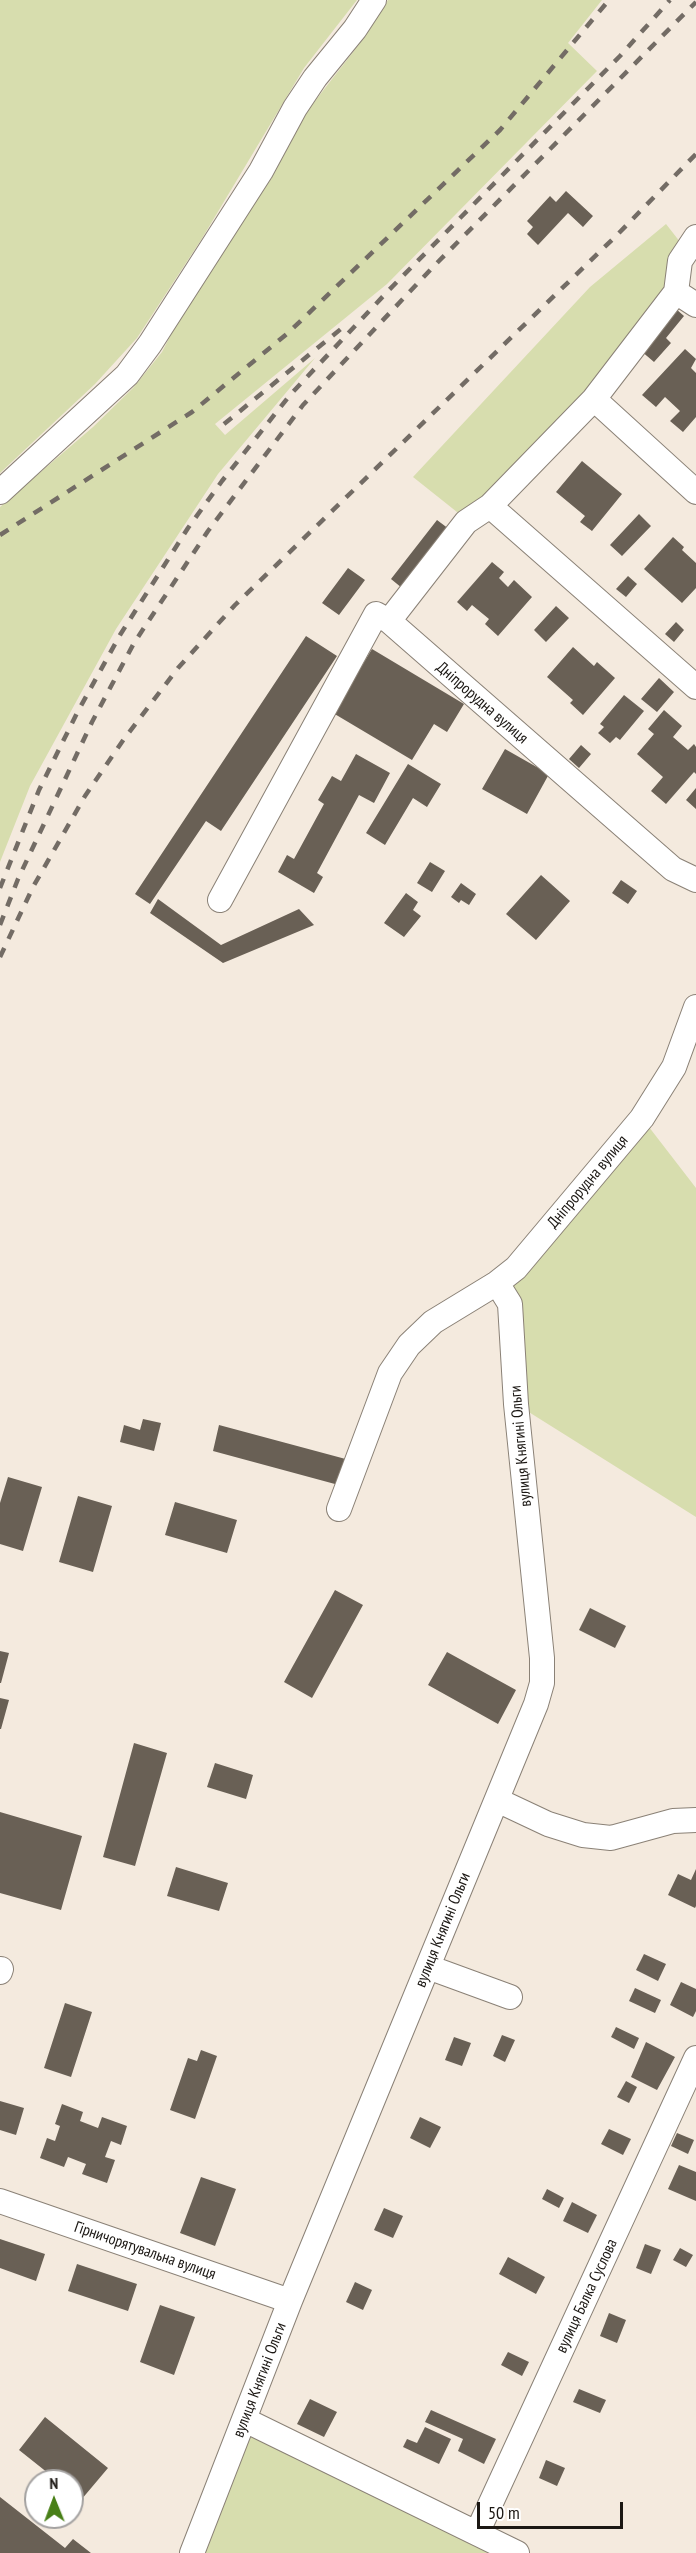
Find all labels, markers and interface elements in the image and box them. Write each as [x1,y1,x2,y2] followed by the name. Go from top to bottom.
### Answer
[432,658,532,748] street label: Дніпрорудна вулиця
[544,1132,632,1232] street label: Дніпрорудна вулиця
[506,1385,536,1507] street label: вулиця Княгині Ольги
[411,1870,475,1990] street label: вулиця Княгині Ольги
[72,2218,218,2284] street label: Гірничорятувальна вулиця
[552,2236,622,2356] street label: вулиця Балка Суслова
[229,2320,291,2440] street label: вулиця Княгині Ольги
[24,2469,84,2529] north arrow
[49,2473,58,2493] text: N
[480,2490,626,2528] scale bar
[488,2501,520,2524] text: 50 m

